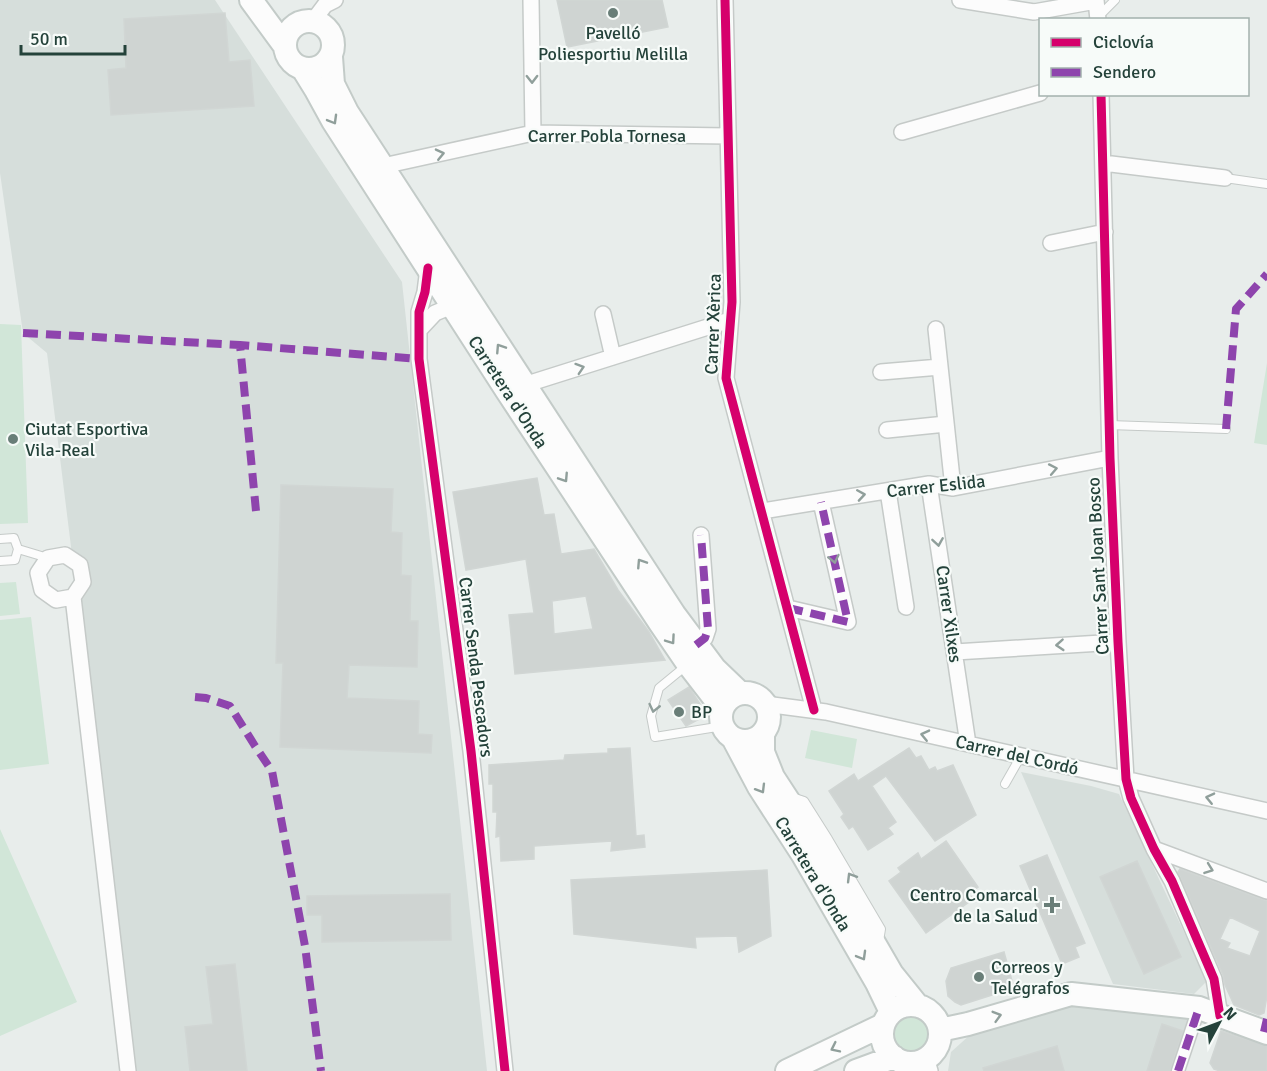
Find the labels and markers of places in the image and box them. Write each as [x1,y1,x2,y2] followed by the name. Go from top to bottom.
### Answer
[606,6,620,20] marker: Pavelló Poliesportiu Melilla
[538,22,688,65] place label: Pavelló Poliesportiu Melilla
[25,418,148,461] place label: Ciutat Esportiva Vila-Real
[6,432,20,446] marker: Ciutat Esportiva Vila-Real
[691,701,712,723] place label: BP
[672,705,686,719] marker: BP
[910,884,1038,927] place label: Centro Comarcal de la Salud
[1043,896,1061,914] marker: Centro Comarcal de la Salud
[991,956,1070,999] place label: Correos y Telégrafos
[972,970,986,984] marker: Correos y Telégrafos

